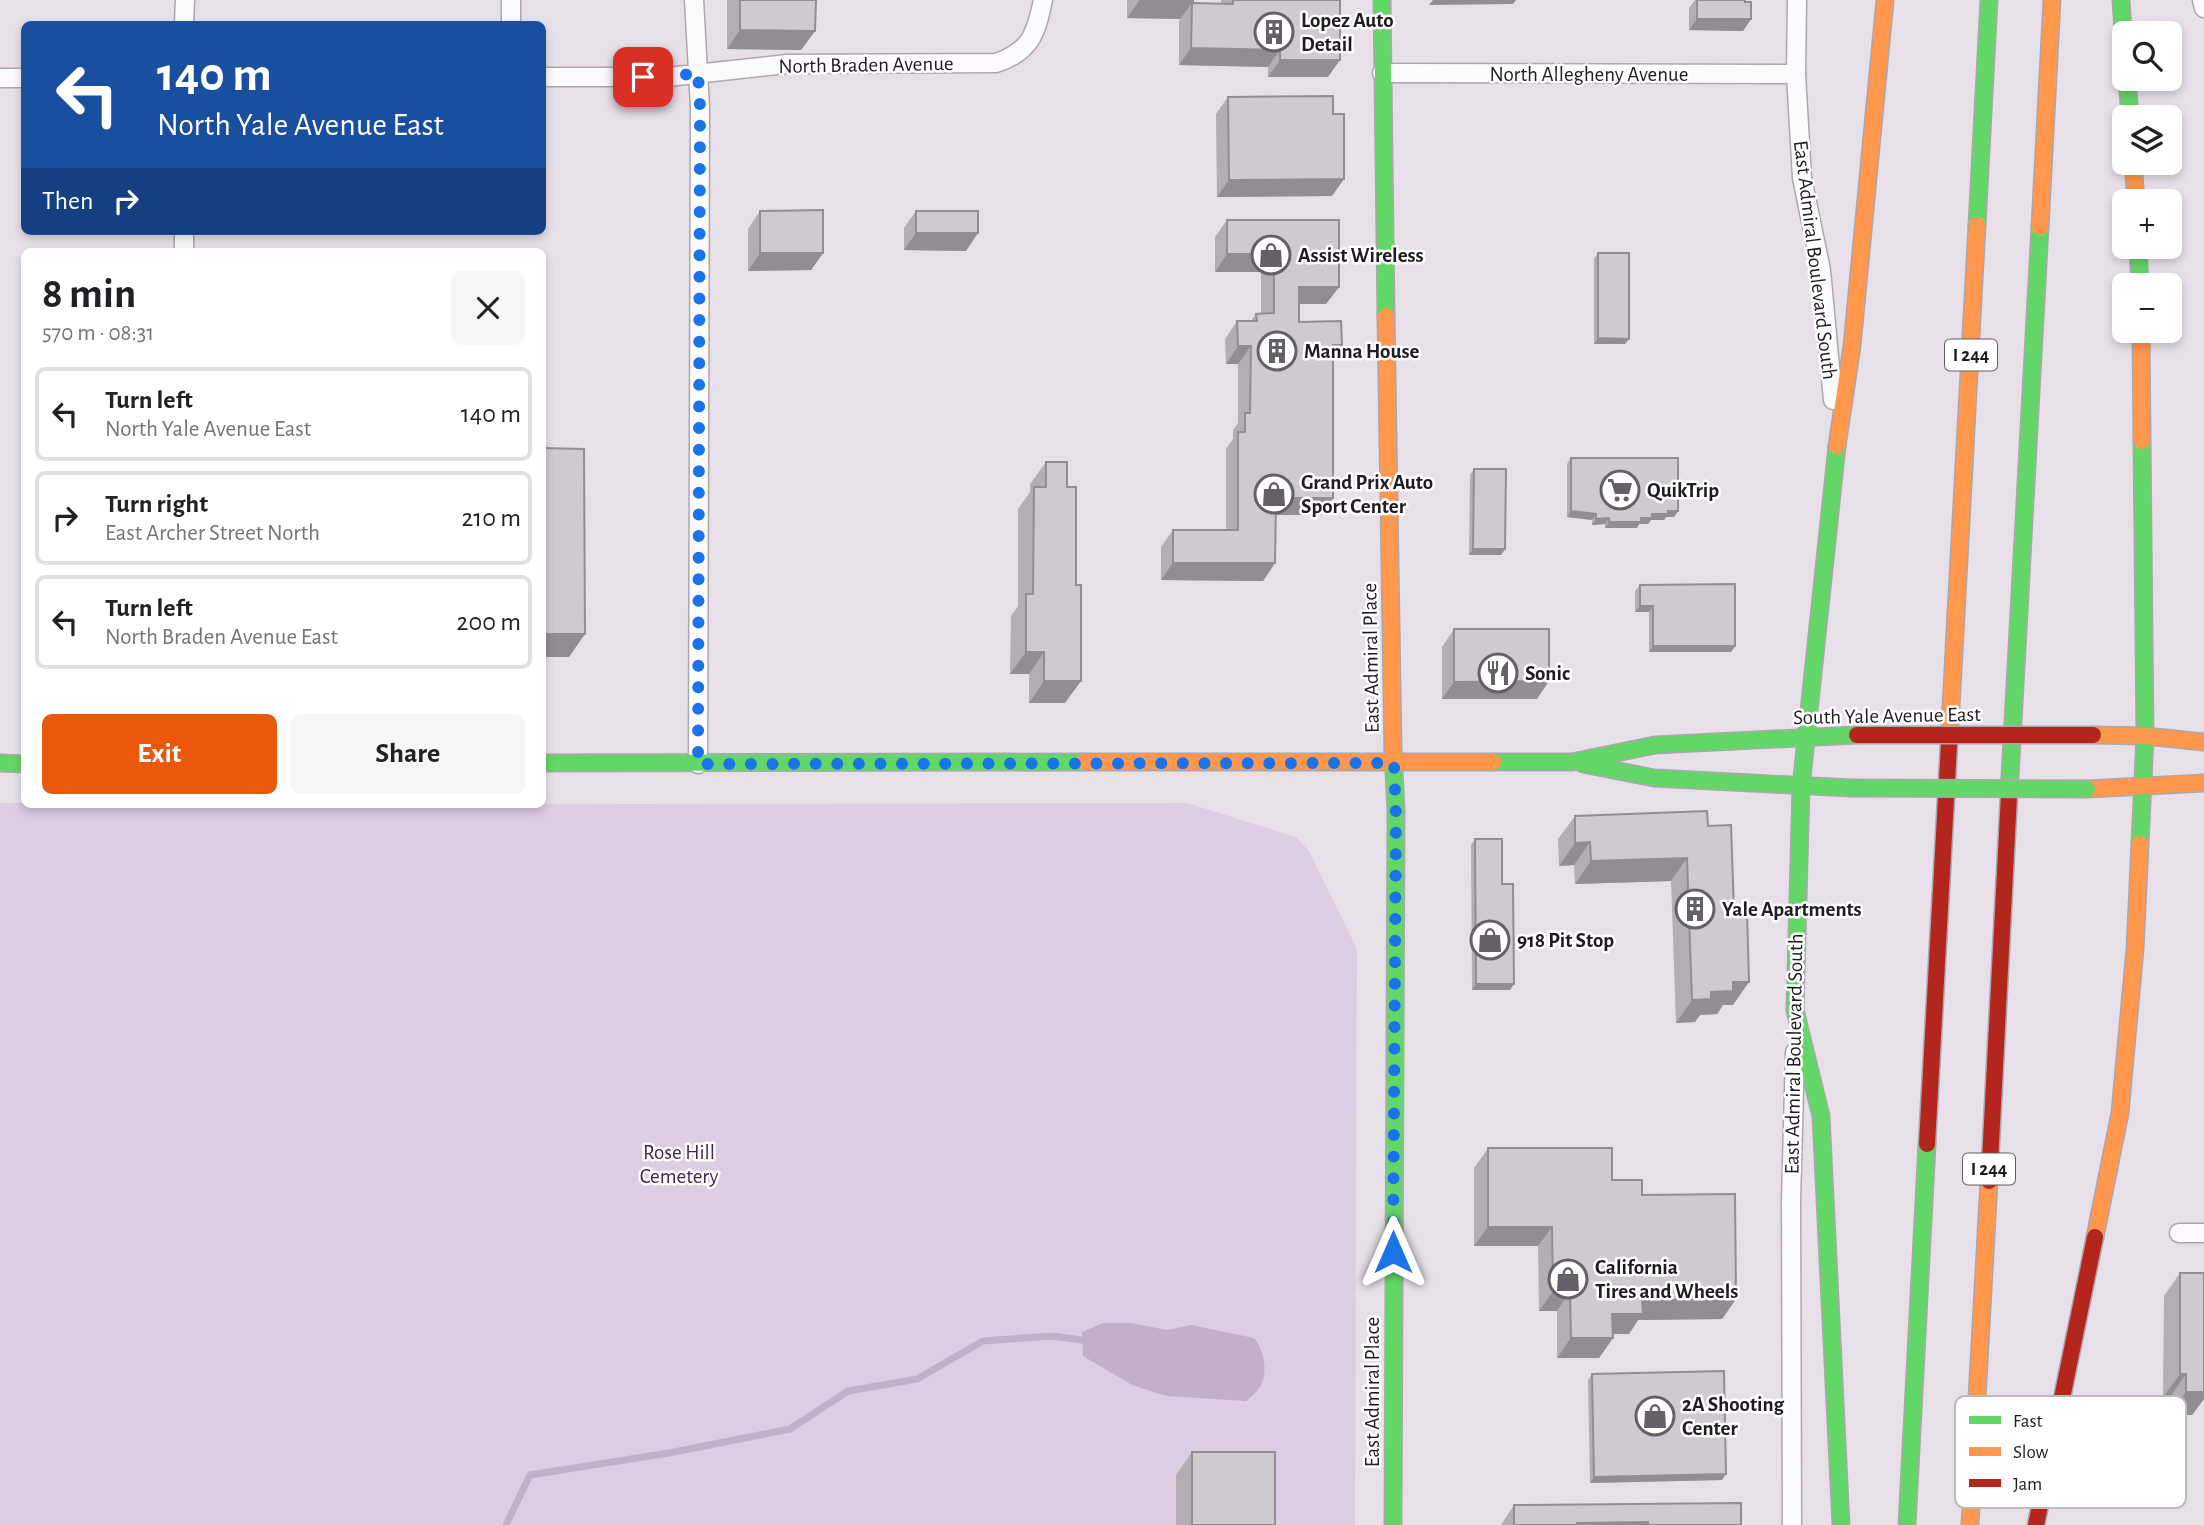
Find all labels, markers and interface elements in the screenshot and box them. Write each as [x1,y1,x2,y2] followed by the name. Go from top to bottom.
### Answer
[1301,10,1394,55] place label: Lopez Auto Detail
[1253,11,1295,53] building icon: Lopez Auto Detail
[2112,21,2182,343] map controls
[2112,21,2182,91] button: search
[613,47,673,107] pin
[42,49,133,140] icon: left
[157,51,272,100] text: 140 m
[778,53,954,77] street label: North Braden Avenue
[624,58,662,96] icon: arrive
[1490,64,1688,85] street label: North Allegheny Avenue
[2112,105,2182,175] button: layers
[157,109,444,141] text: North Yale Avenue East
[1790,139,1840,381] street label: East Admiral Boulevard South
[107,182,145,220] icon: right
[42,188,93,214] text: Then
[2112,189,2182,259] button: +
[1250,234,1292,276] shop icon: Assist Wireless
[1298,245,1424,266] place label: Assist Wireless
[451,271,525,345] button: close
[42,273,136,315] text: 8 min
[2112,273,2182,343] button: −
[42,322,154,345] text: 570 m · 08:31
[1256,330,1298,372] building icon: Manna House
[1945,340,1997,370] road number: I 244
[1304,341,1419,362] place label: Manna House
[105,387,193,413] text: Turn left
[46,395,84,433] icon: left
[461,401,521,427] text: 140 m
[105,418,311,441] text: North Yale Avenue East
[1599,469,1641,511] supermarket icon: QuikTrip
[1301,472,1433,517] place label: Grand Prix Auto Sport Center
[1253,473,1295,515] shop icon: Grand Prix Auto Sport Center
[1647,480,1719,502] place label: QuikTrip
[105,491,208,517] text: Turn right
[46,499,84,537] icon: right
[461,505,521,531] text: 210 m
[105,522,320,545] text: East Archer Street North
[1359,583,1383,733] street label: East Admiral Place
[105,595,193,621] text: Turn left
[46,603,84,641] icon: left
[457,609,521,635] text: 200 m
[105,626,338,649] text: North Braden Avenue East
[1477,652,1519,694] restaurant icon: Sonic
[1525,663,1570,684] place label: Sonic
[1793,704,1981,728] street label: South Yale Avenue East
[42,714,277,794] button: Exit
[291,714,525,794] button: Share
[1674,888,1716,930] building icon: Yale Apartments
[1722,899,1862,920] place label: Yale Apartments
[1469,919,1511,961] shop icon: 918 Pit Stop
[1517,930,1614,951] place label: 918 Pit Stop
[1781,933,1807,1175] street label: East Admiral Boulevard South
[640,1142,718,1187] park label: Rose Hill Cemetery
[1963,1154,2015,1184] road number: I 244
[1356,1215,1430,1289] position arrow
[1595,1257,1738,1302] place label: California Tires and Wheels
[1547,1258,1589,1300] shop icon: California Tires and Wheels
[1362,1317,1383,1467] street label: East Admiral Place
[1682,1394,1785,1439] place label: 2A Shooting Center
[1634,1395,1676,1437] shop icon: 2A Shooting Center
[1955,1396,2186,1508] legend
[2013,1412,2043,1431] text: Fast
[2013,1443,2049,1462] text: Slow
[2013,1475,2042,1494] text: Jam

